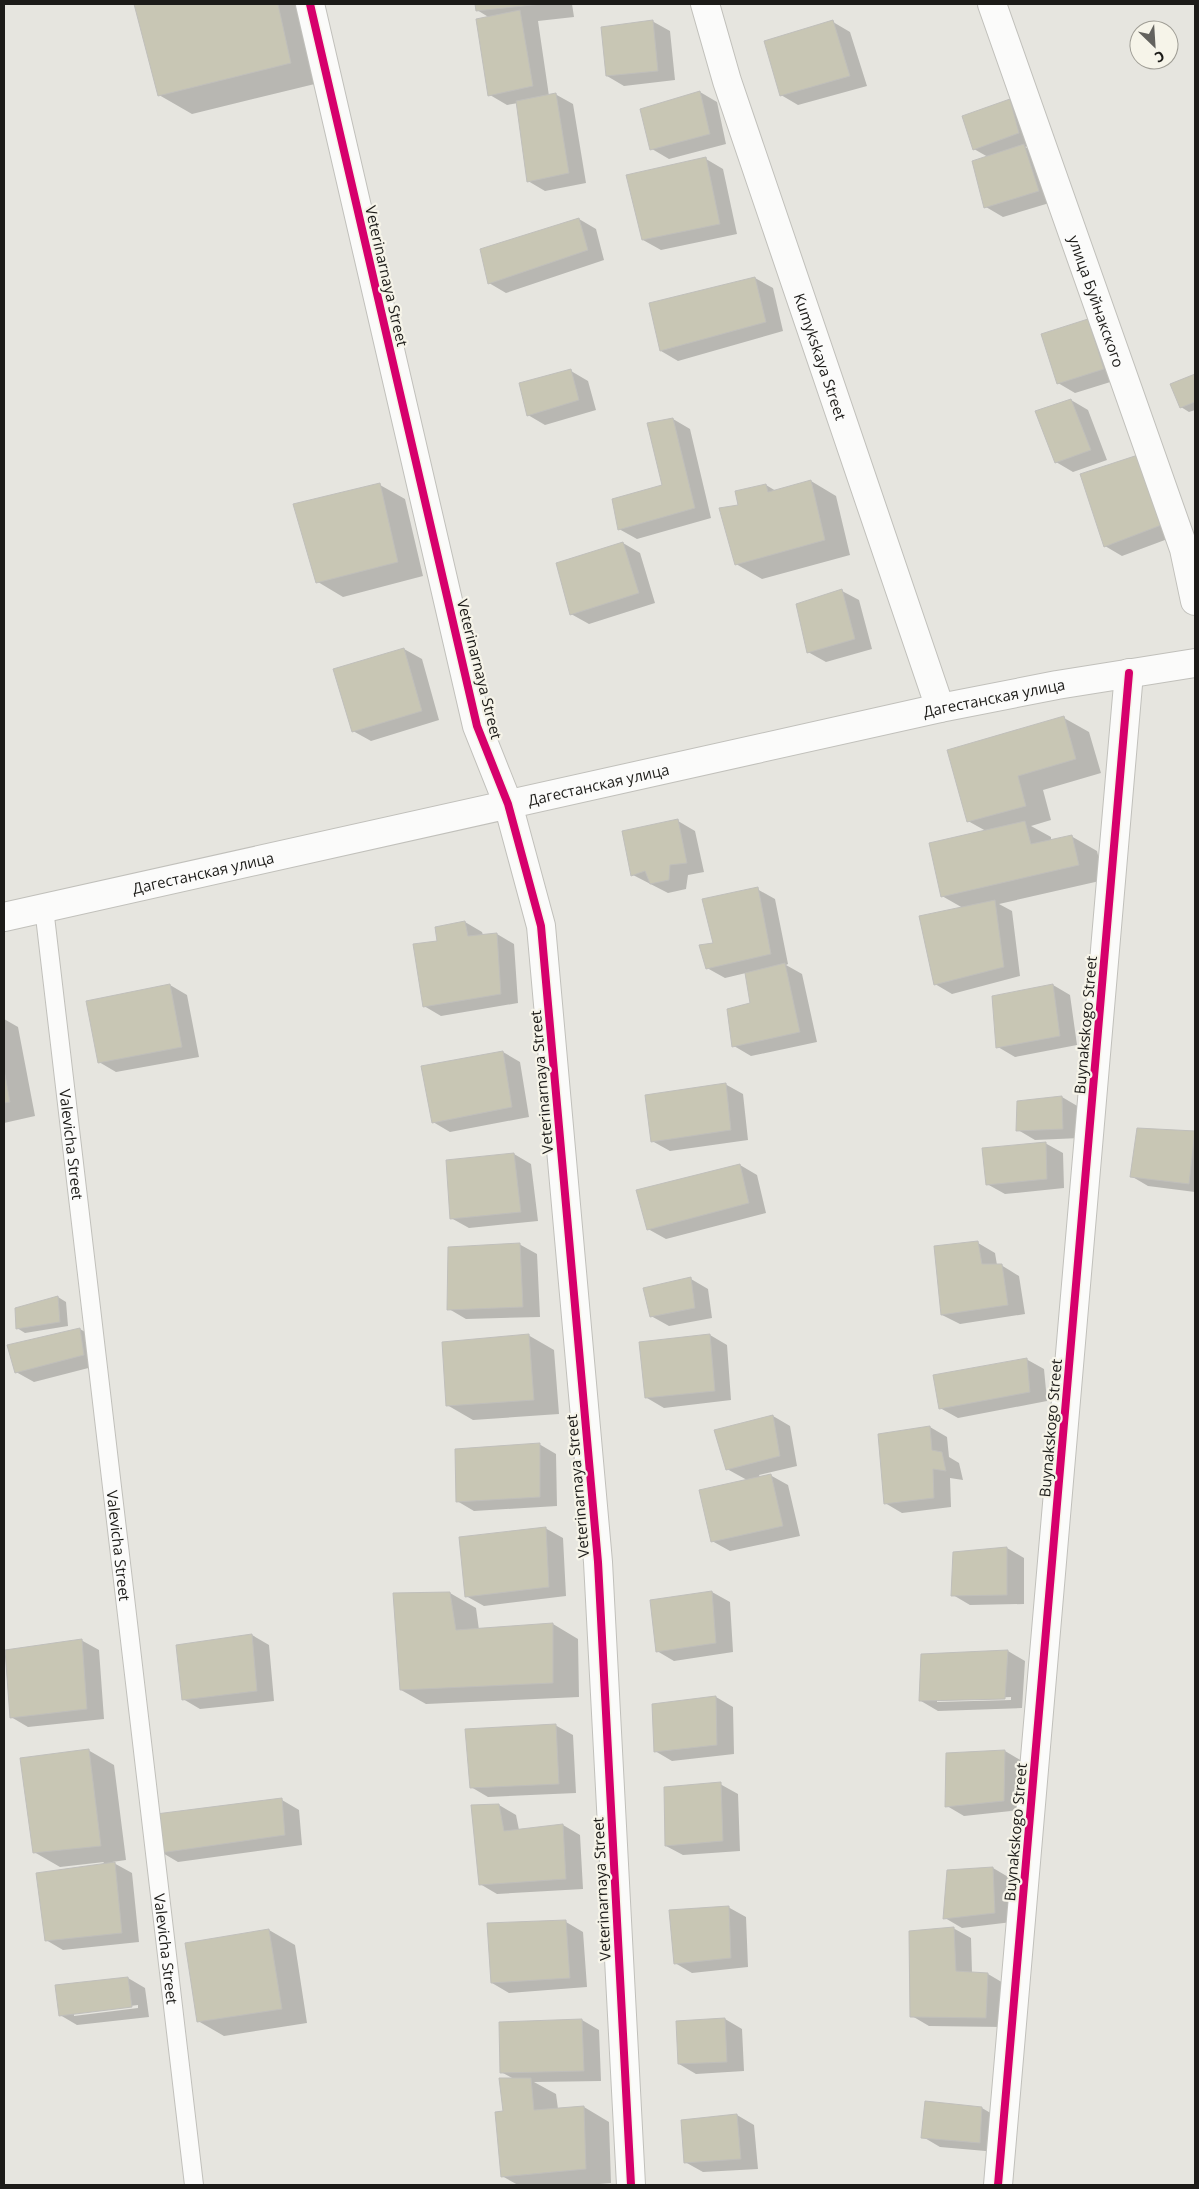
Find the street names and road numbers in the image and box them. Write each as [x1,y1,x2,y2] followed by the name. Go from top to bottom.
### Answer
[361,204,413,348] street label: Veterinarnaya Street
[1064,232,1129,370] street label: улица Буйнакского
[790,290,851,423] street label: Kumykskaya Street
[453,597,507,741] street label: Veterinarnaya Street
[921,674,1066,722] street label: Дагестанская улица
[526,759,671,810] street label: Дагестанская улица
[130,847,276,898] street label: Дагестанская улица
[1069,955,1101,1095] street label: Buynakskogo Street
[525,1009,557,1155] street label: Veterinarnaya Street
[55,1088,88,1201] street label: Valevicha Street
[1034,1358,1066,1498] street label: Buynakskogo Street
[561,1413,593,1559] street label: Veterinarnaya Street
[102,1489,135,1602] street label: Valevicha Street
[999,1762,1031,1902] street label: Buynakskogo Street
[587,1817,615,1961] street label: Veterinarnaya Street
[150,1892,183,2005] street label: Valevicha Street

